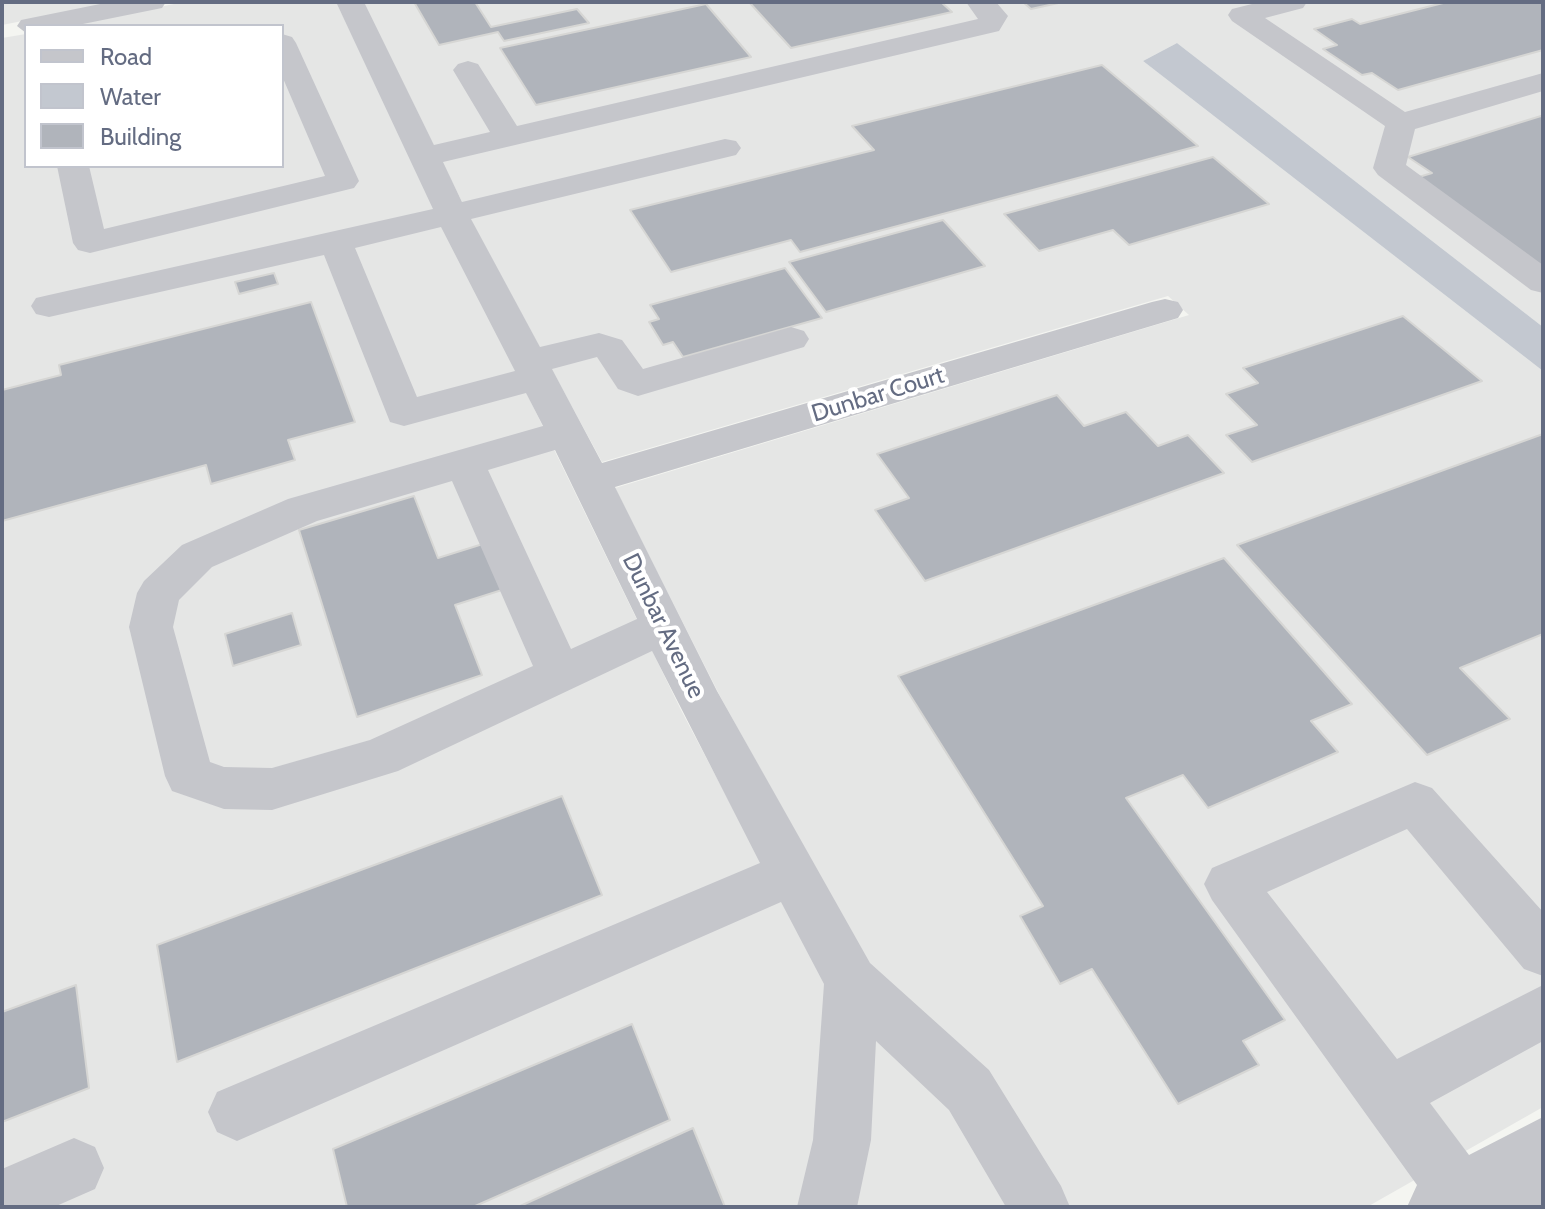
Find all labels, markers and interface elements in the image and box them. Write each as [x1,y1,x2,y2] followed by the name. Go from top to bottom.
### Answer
[24,24,284,168] legend
[100,42,152,71] text: Road
[100,82,161,111] text: Water
[100,122,181,151] text: Building
[808,361,948,429] street label: Dunbar Court
[616,549,710,703] street label: Dunbar Avenue

